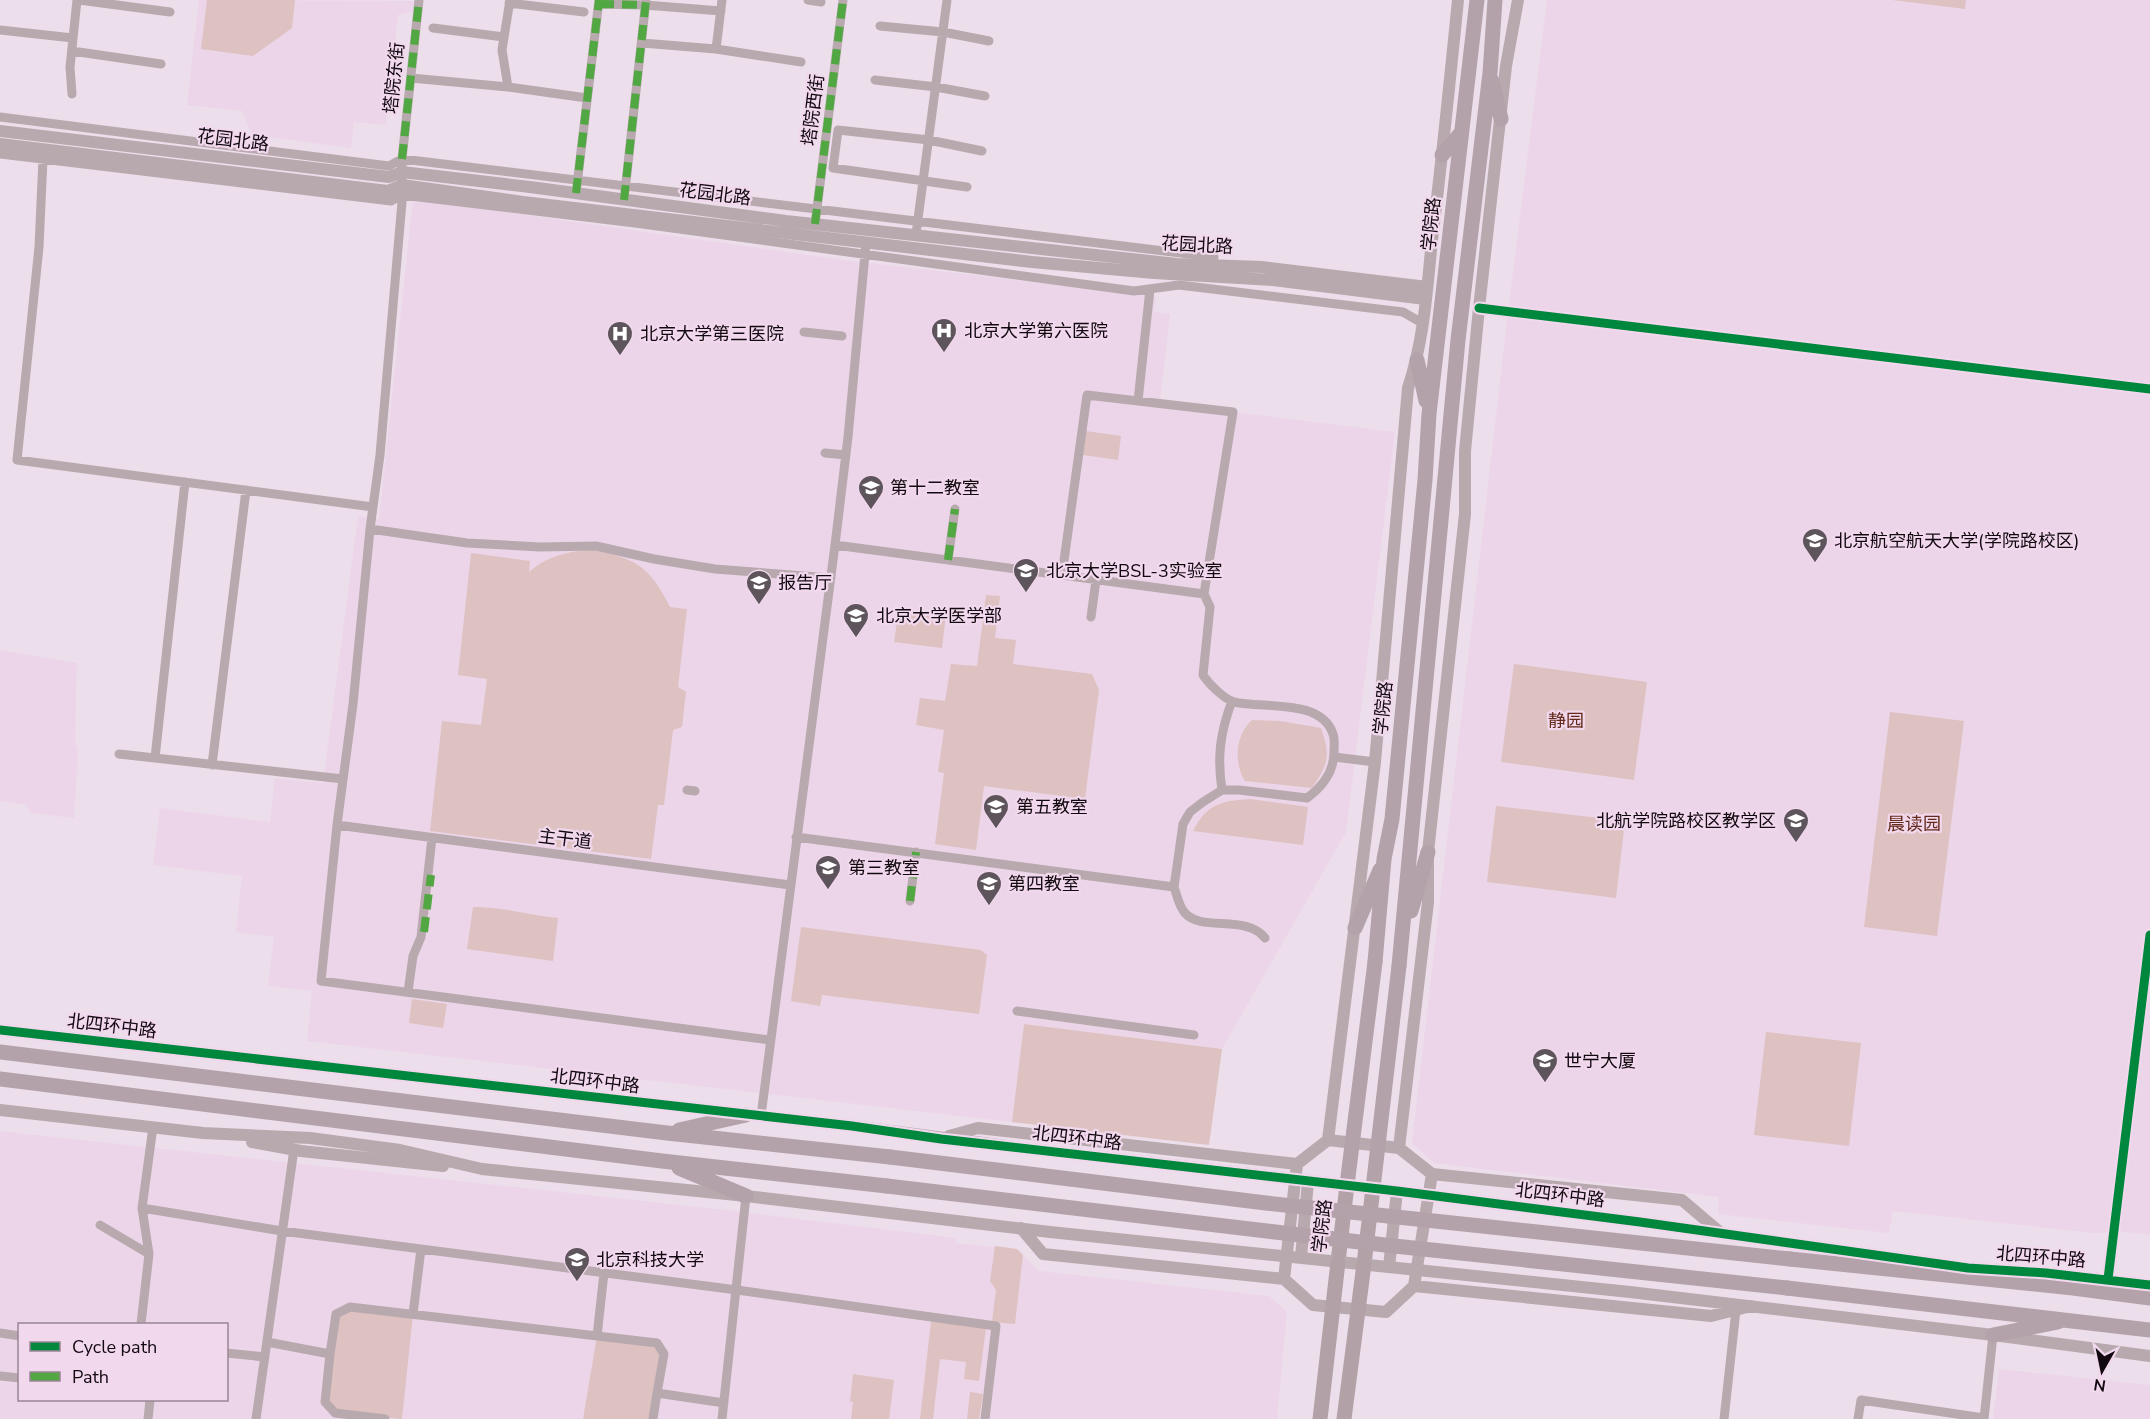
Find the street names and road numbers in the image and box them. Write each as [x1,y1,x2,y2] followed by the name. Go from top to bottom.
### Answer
[378,41,410,115] street label: 塔院东街
[797,73,829,147] street label: 塔院西街
[196,124,270,156] street label: 花园北路
[678,178,752,210] street label: 花园北路
[1416,196,1446,252] street label: 学院路
[1160,231,1234,259] street label: 花园北路
[1368,680,1398,736] street label: 学院路
[537,824,593,854] street label: 主干道
[66,1009,158,1043] street label: 北四环中路
[549,1064,641,1098] street label: 北四环中路
[1031,1121,1123,1155] street label: 北四环中路
[1514,1178,1606,1212] street label: 北四环中路
[1307,1198,1337,1254] street label: 学院路
[1995,1241,2087,1273] street label: 北四环中路

